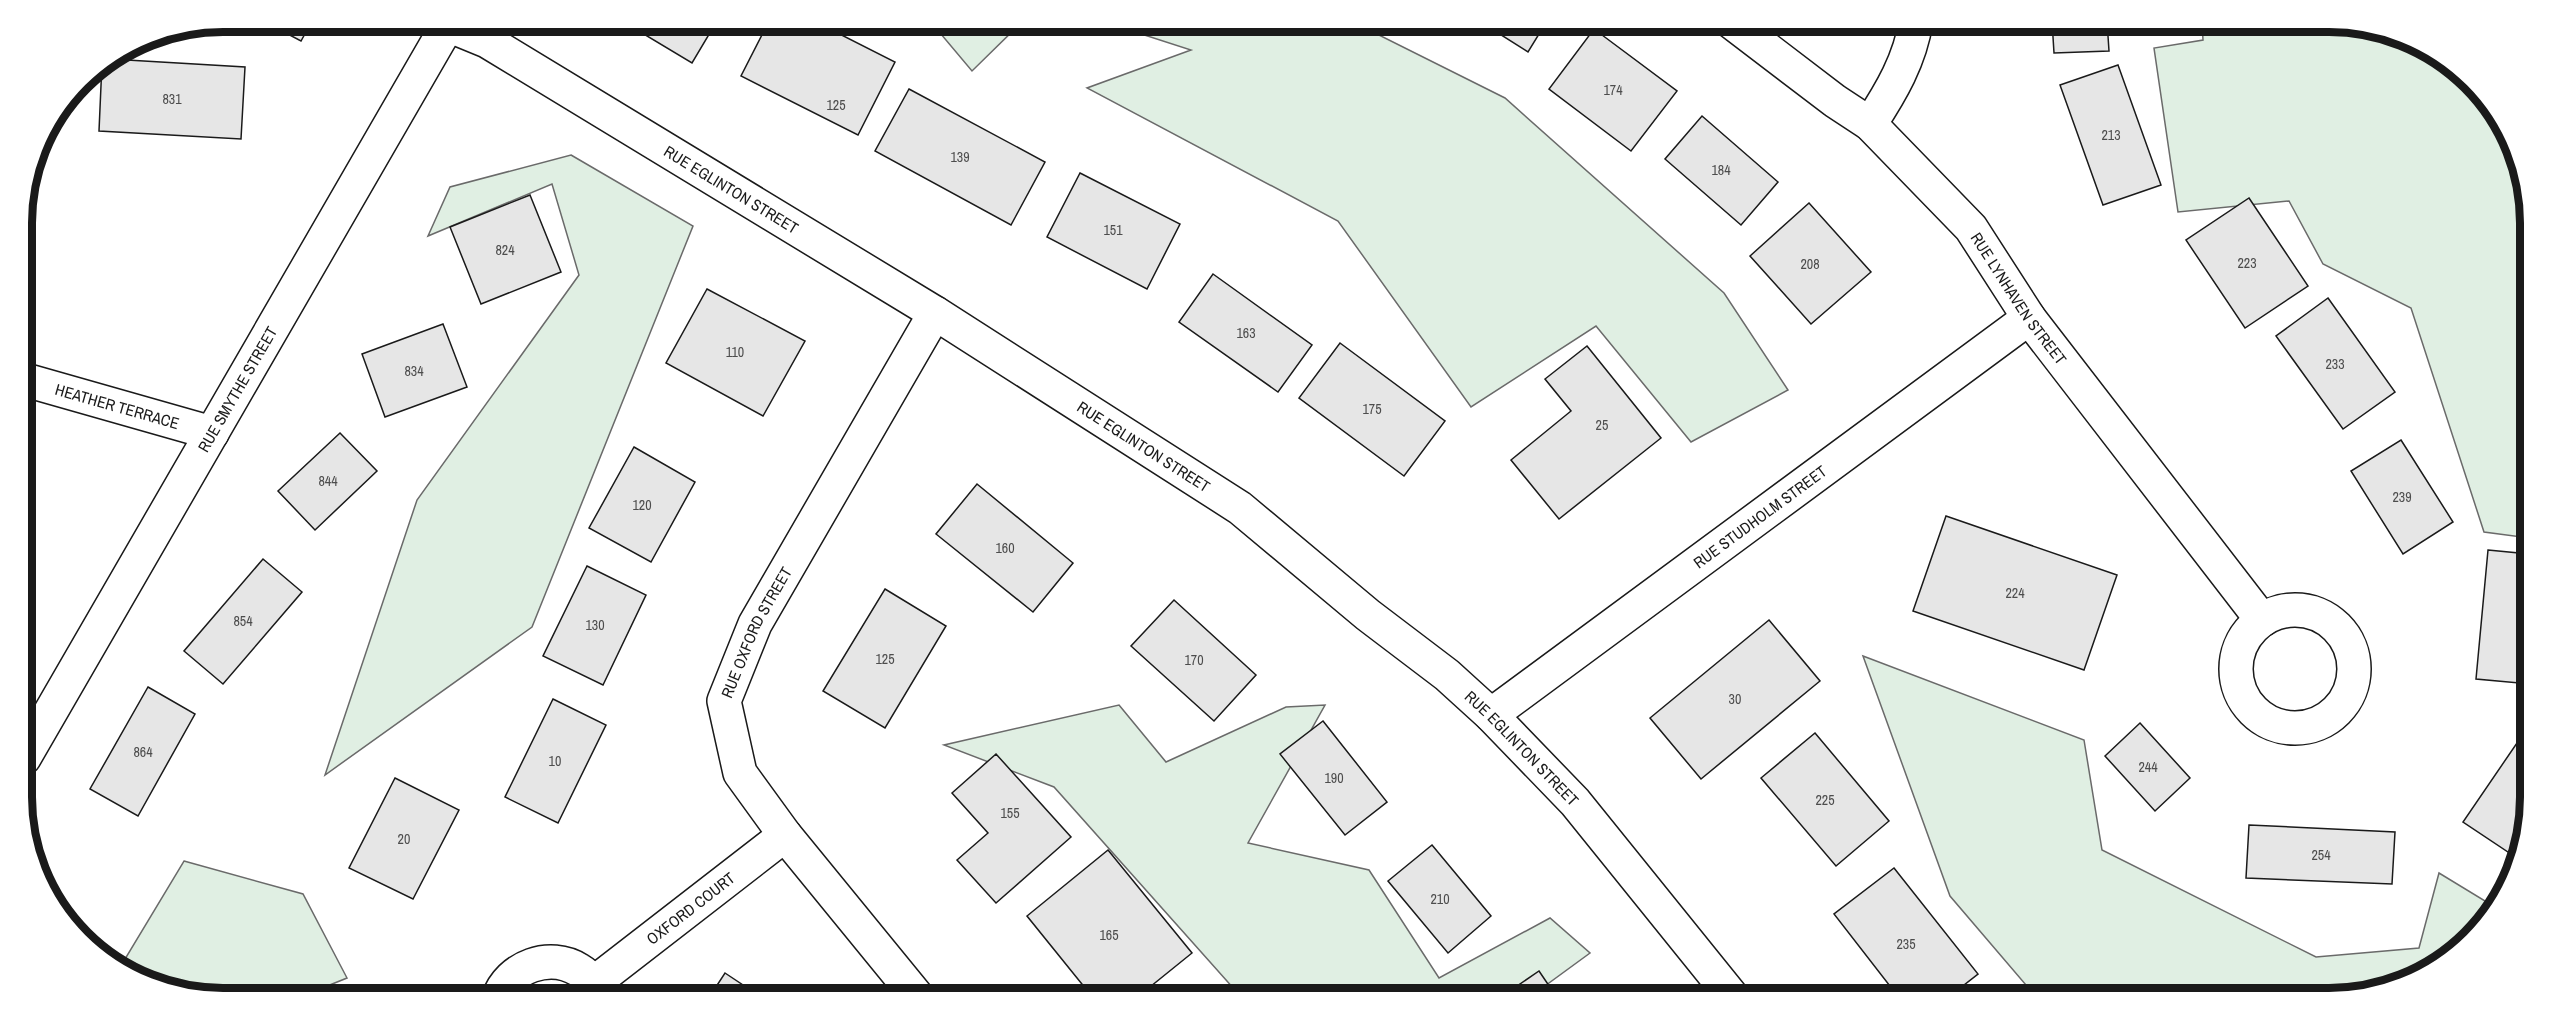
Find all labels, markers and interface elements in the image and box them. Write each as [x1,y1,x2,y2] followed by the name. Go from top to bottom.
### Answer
[1603,81,1623,99] house number: 174
[162,90,182,108] house number: 831
[826,96,846,114] house number: 125
[2101,126,2121,144] house number: 213
[660,140,803,239] street label: RUE EGLINTON STREET
[950,148,970,166] house number: 139
[1711,161,1731,179] house number: 184
[1103,221,1123,239] house number: 151
[1966,228,2072,369] street label: RUE LYNHAVEN STREET
[495,241,515,259] house number: 824
[2237,254,2257,272] house number: 223
[1800,255,1820,273] house number: 208
[192,322,282,456] street label: RUE SMYTHE STREET
[1236,324,1256,342] house number: 163
[726,343,744,361] house number: 110
[2325,355,2345,373] house number: 233
[404,362,424,380] house number: 834
[53,378,182,434] street label: HEATHER TERRACE
[1073,396,1214,497] street label: RUE EGLINTON STREET
[1362,400,1382,418] house number: 175
[1596,416,1608,434] house number: 25
[1689,460,1831,573] street label: RUE STUDHOLM STREET
[318,472,338,490] house number: 844
[2392,488,2412,506] house number: 239
[632,496,652,514] house number: 120
[995,539,1015,557] house number: 160
[715,563,797,701] street label: RUE OXFORD STREET
[2005,584,2025,602] house number: 224
[233,612,253,630] house number: 854
[585,616,605,634] house number: 130
[875,650,895,668] house number: 125
[1184,651,1204,669] house number: 170
[1460,686,1584,811] street label: RUE EGLINTON STREET
[1729,690,1741,708] house number: 30
[133,743,153,761] house number: 864
[549,752,561,770] house number: 10
[2138,758,2158,776] house number: 244
[1324,769,1344,787] house number: 190
[1815,791,1835,809] house number: 225
[1000,804,1020,822] house number: 155
[398,830,410,848] house number: 20
[2311,846,2331,864] house number: 254
[642,867,739,950] street label: OXFORD COURT
[1430,890,1450,908] house number: 210
[1099,926,1119,944] house number: 165
[1896,935,1916,953] house number: 235

